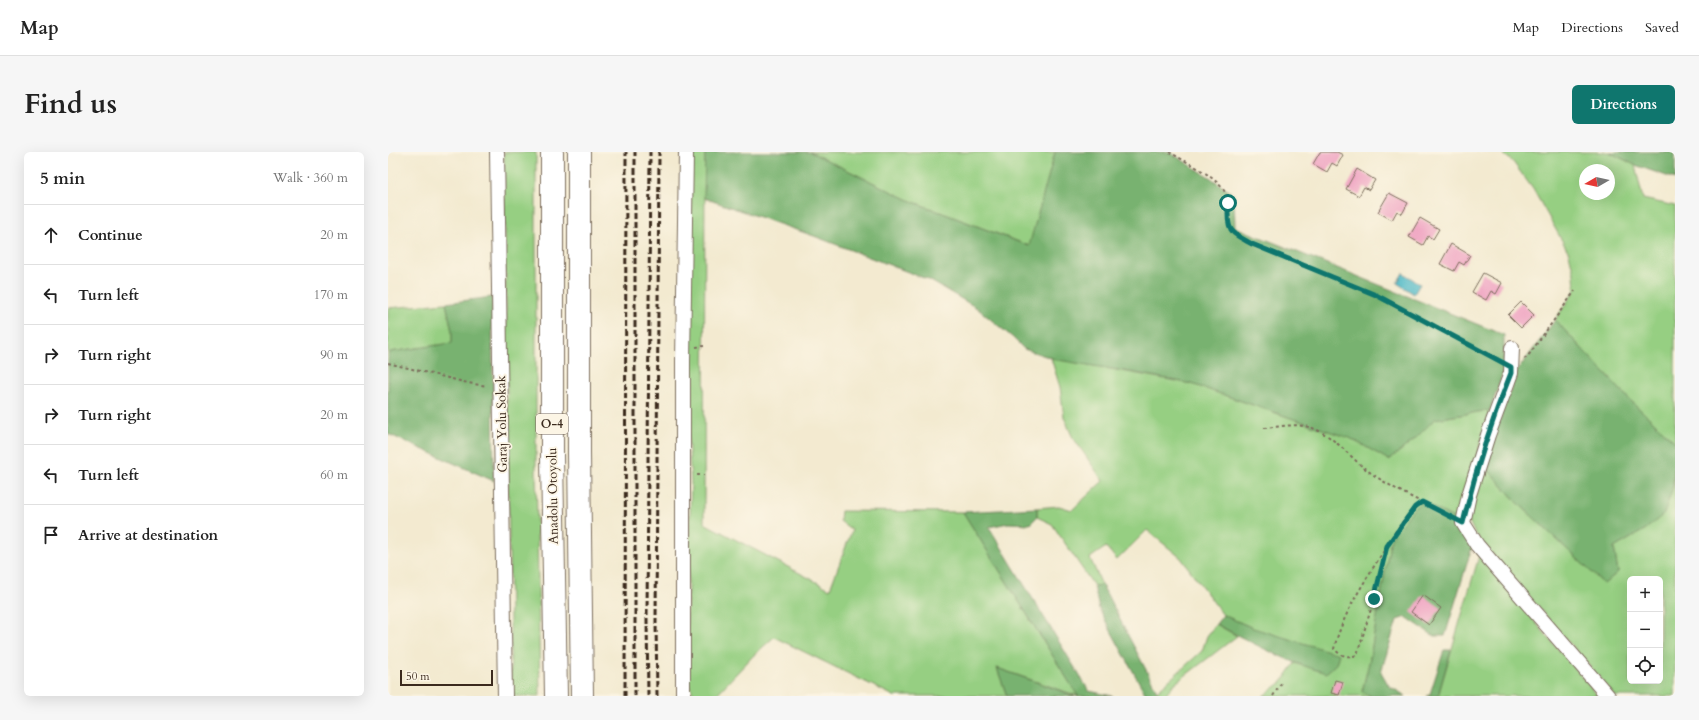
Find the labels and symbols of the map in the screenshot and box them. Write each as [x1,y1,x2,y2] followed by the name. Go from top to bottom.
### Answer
[1579,164,1615,200] north arrow
[1219,194,1237,212] route start
[492,375,512,473] street label: Garaj Yolu Sokak
[536,414,568,434] road number: O-4
[543,447,563,545] street label: Anadolu Otoyolu
[1365,590,1383,608] route end
[400,668,493,687] scale bar

